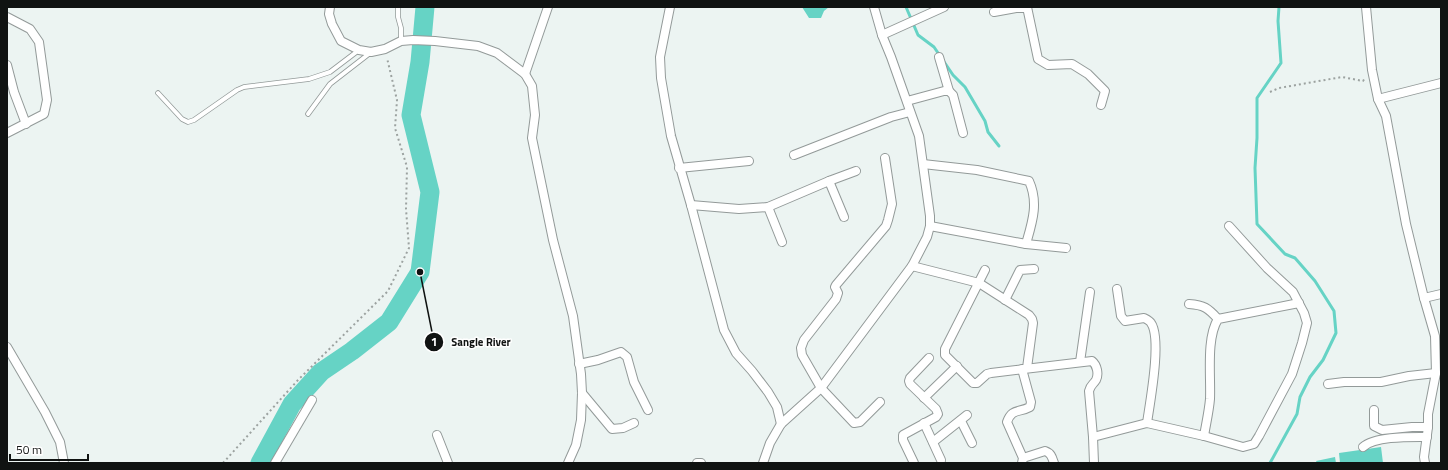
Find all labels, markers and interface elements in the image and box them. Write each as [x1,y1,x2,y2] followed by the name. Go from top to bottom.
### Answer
[424,331,519,354] callout: Sangle River
[431,332,437,351] text: 1
[451,334,511,350] text: Sangle River
[10,436,88,462] scale bar
[16,440,42,459] text: 50 m

